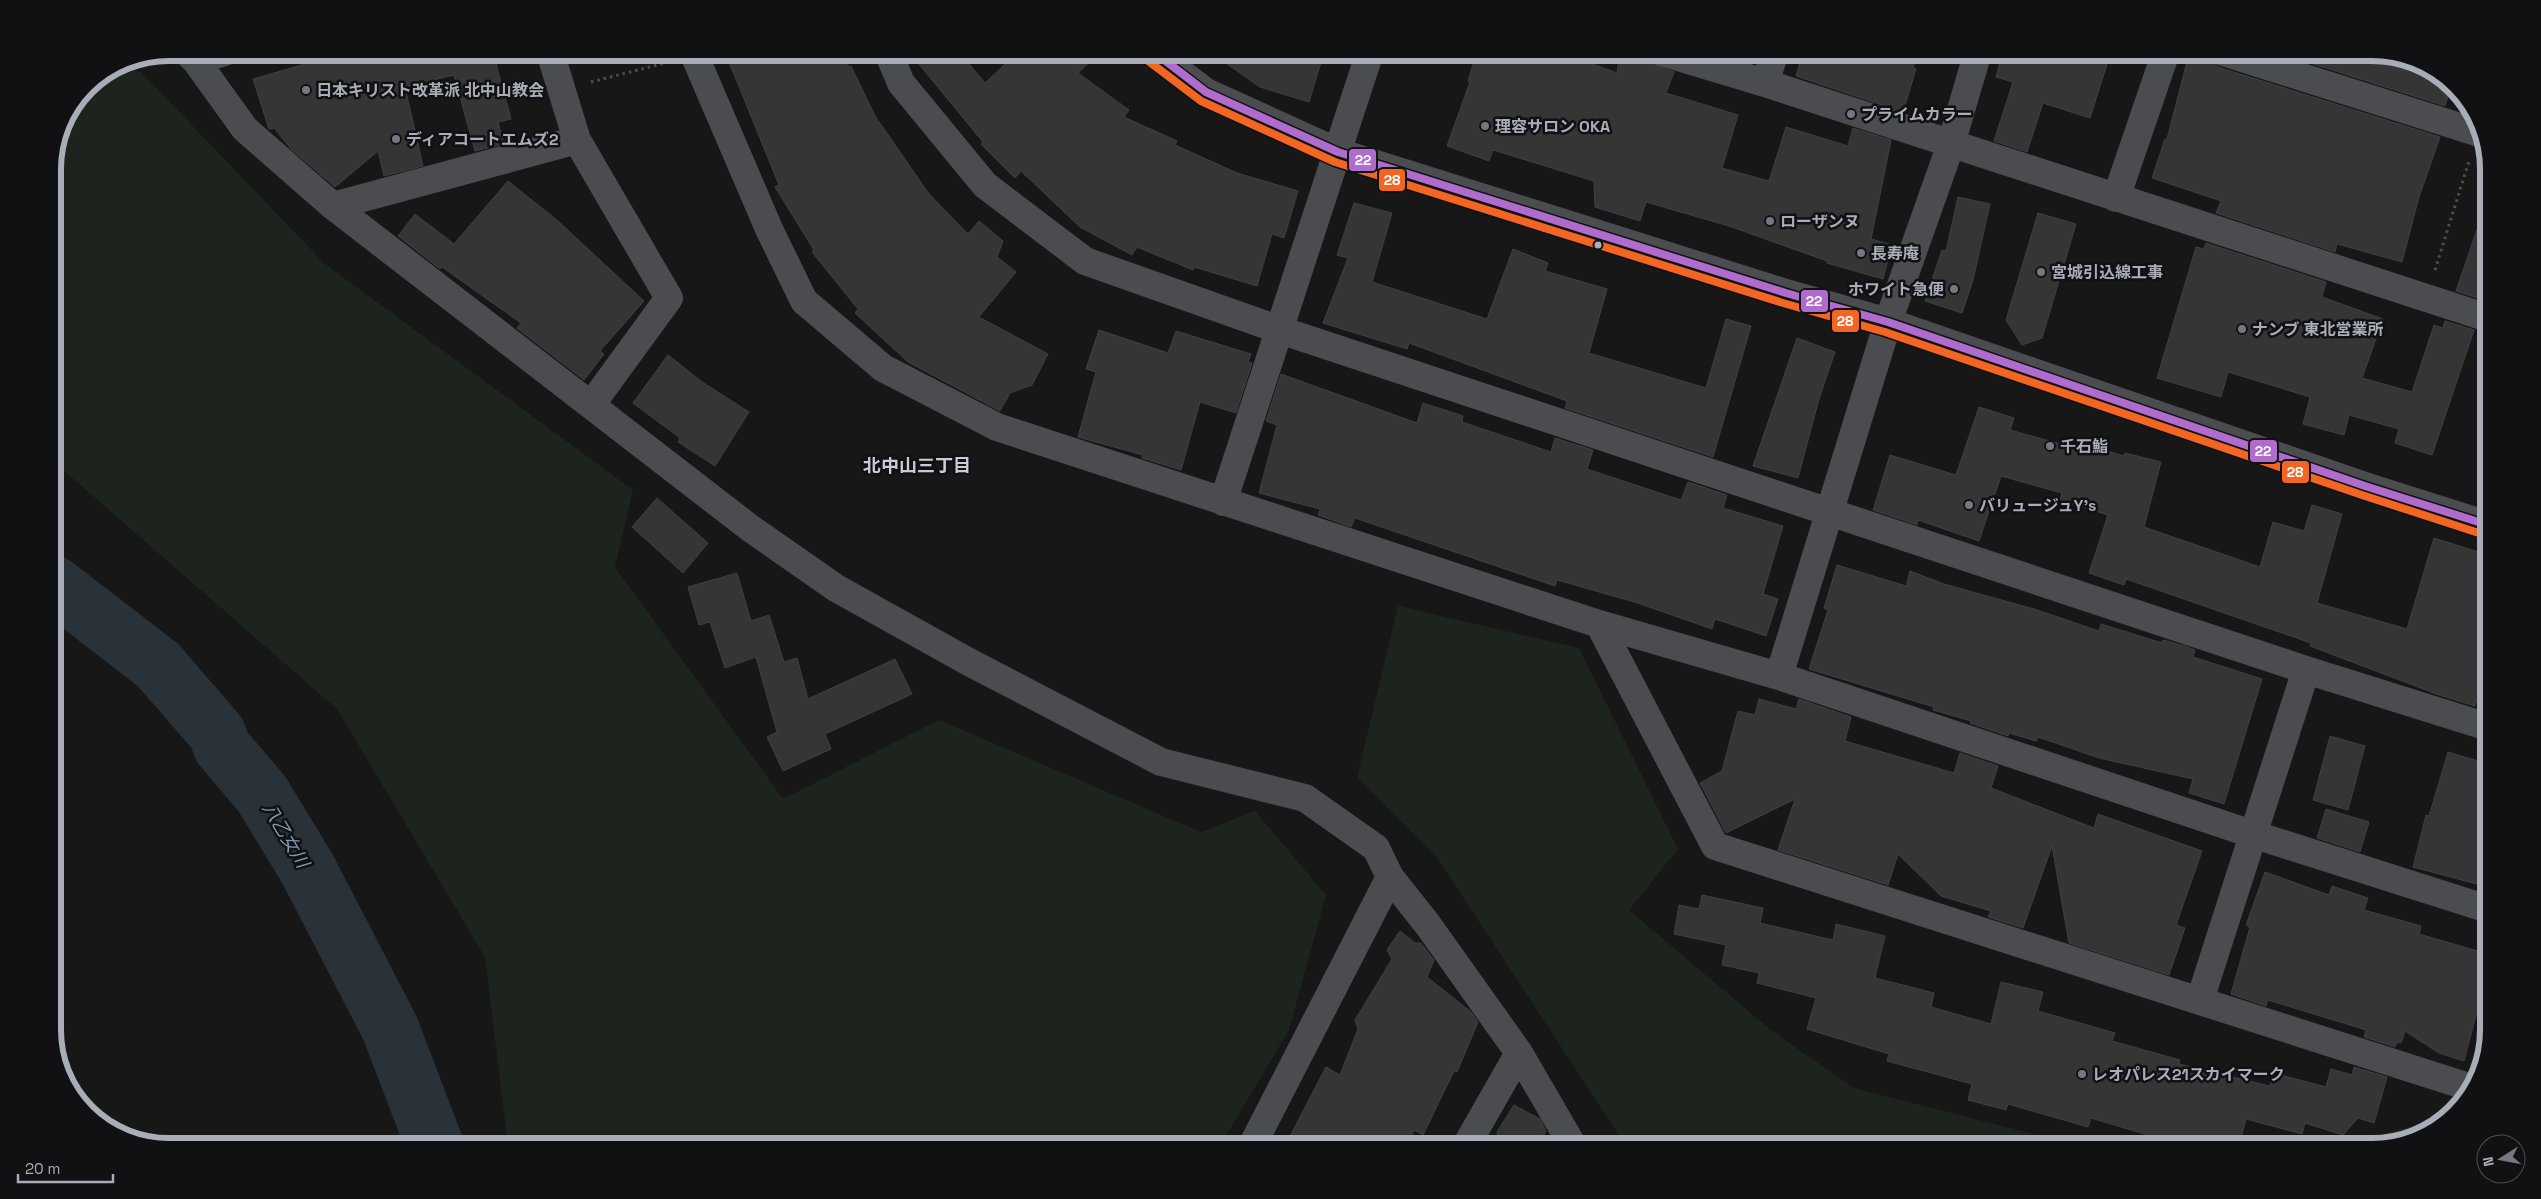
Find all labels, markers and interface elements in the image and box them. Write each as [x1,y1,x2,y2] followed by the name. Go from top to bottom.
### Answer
[316,80,544,101] place label: 日本キリスト改革派 北中山教会
[300,84,312,96] marker: 日本キリスト改革派 北中山教会
[1861,104,1973,125] place label: プライムカラー
[1845,108,1857,120] marker: プライムカラー
[1495,116,1610,137] place label: 理容サロン OKA
[1479,120,1491,132] marker: 理容サロン OKA
[406,129,558,150] place label: ディアコートエムズ2
[390,133,402,145] marker: ディアコートエムズ2
[1348,148,1377,172] line badge: 22
[1355,151,1371,169] text: 22
[1378,168,1406,192] line badge: 28
[1384,171,1401,189] text: 28
[1780,211,1860,232] place label: ローザンヌ
[1764,215,1776,227] marker: ローザンヌ
[1593,240,1603,250] unlabelled marker
[1871,243,1919,264] place label: 長寿庵
[1855,247,1867,259] marker: 長寿庵
[2051,262,2163,283] place label: 宮城引込線工事
[2035,266,2047,278] marker: 宮城引込線工事
[1848,279,1944,300] place label: ホワイト急便
[1948,283,1960,295] marker: ホワイト急便
[1800,289,1829,313] line badge: 22
[1806,292,1822,310] text: 22
[1831,309,1860,333] line badge: 28
[1837,312,1854,330] text: 28
[2252,319,2384,340] place label: ナンブ 東北営業所
[2236,323,2248,335] marker: ナンブ 東北営業所
[2060,436,2108,457] place label: 千石鮨
[2249,439,2278,463] line badge: 22
[2044,440,2056,452] marker: 千石鮨
[2255,442,2271,460] text: 22
[863,454,971,477] district label: 北中山三丁目
[2281,460,2310,484] line badge: 28
[2287,463,2304,481] text: 28
[1979,495,2096,516] place label: バリュージュY's
[1963,499,1975,511] marker: バリュージュY's
[258,798,315,873] water label: 八乙女川
[2092,1064,2285,1085] place label: レオパレス21スカイマーク
[2076,1068,2088,1080] marker: レオパレス21スカイマーク
[2476,1134,2526,1184] north arrow
[18,1152,112,1184] scale bar
[2479,1155,2498,1168] text: N
[25,1159,60,1178] text: 20 m

